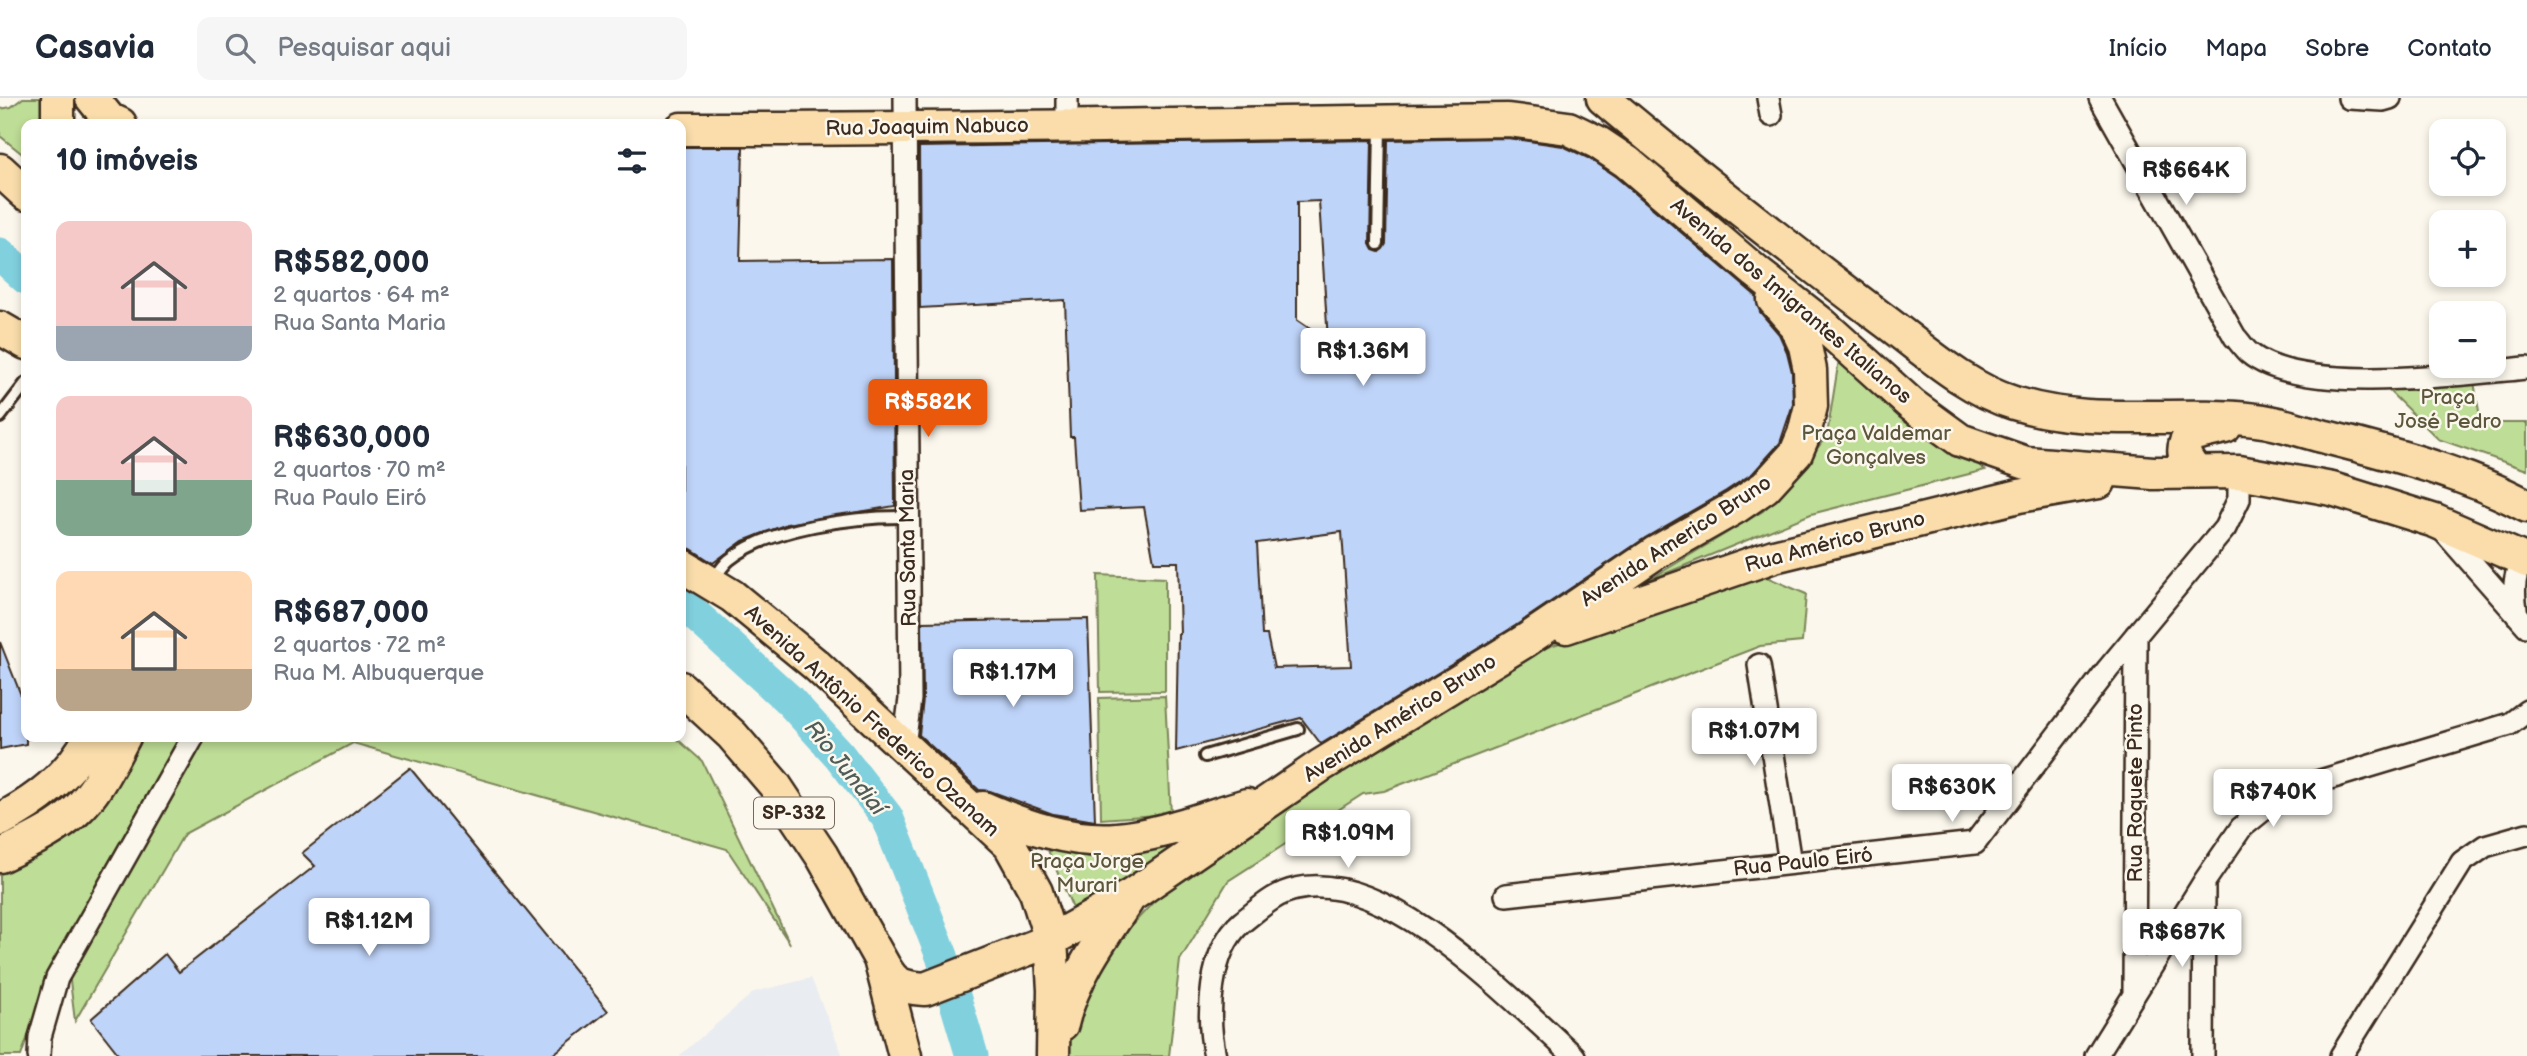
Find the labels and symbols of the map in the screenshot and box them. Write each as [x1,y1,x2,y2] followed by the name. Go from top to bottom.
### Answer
[825,113,1029,141] street label: Rua Joaquim Nabuco
[2129,148,2243,207] pin: R$664K
[1665,193,1917,409] street label: Avenida dos Imigrantes Italianos
[1298,328,1428,388] pin: R$1.36M
[871,380,985,439] pin: R$582K
[2394,385,2502,434] park label: Praça José Pedro
[1801,421,1951,470] park label: Praça Valdemar Gonçalves
[894,469,922,627] street label: Rua Santa Maria
[1576,470,1776,612] street label: Avenida Americo Bruno
[1742,506,1928,578] street label: Rua Américo Bruno
[740,600,1004,842] street label: Avenida Antônio Frederico Ozanam
[1299,648,1501,788] street label: Avenida Américo Bruno
[948,650,1078,709] pin: R$1.17M
[2123,703,2148,883] street label: Rua Roquete Pinto
[1689,708,1819,768] pin: R$1.07M
[798,715,893,823] water label: Rio Jundiaí
[1895,764,2009,824] pin: R$630K
[2216,770,2330,829] pin: R$740K
[754,798,834,828] road number: SP-332
[1283,810,1413,870] pin: R$1.09M
[1732,842,1874,882] street label: Rua Paulo Eiró
[1030,849,1144,898] park label: Praça Jorge Murari
[304,898,434,958] pin: R$1.12M
[2125,910,2239,969] pin: R$687K

